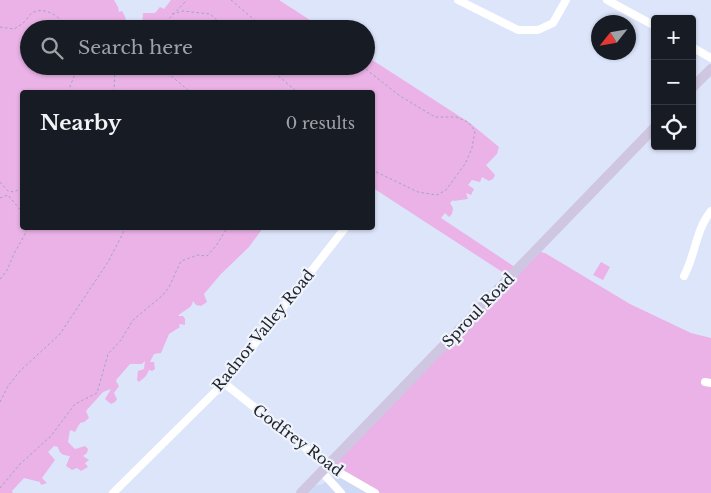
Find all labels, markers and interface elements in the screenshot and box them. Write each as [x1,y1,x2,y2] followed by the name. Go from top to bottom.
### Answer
[591,15,636,60] north arrow
[651,15,696,150] map controls
[651,15,696,60] button: +
[20,20,375,75] search box
[38,34,66,62] icon: search
[78,36,193,59] text: Search here
[651,60,696,105] button: −
[651,105,696,150] button: locate
[40,110,121,136] text: Nearby
[286,113,355,133] text: 0 results
[208,265,318,395] street label: Radnor Valley Road
[438,269,518,351] street label: Sproul Road
[249,400,347,480] street label: Godfrey Road

